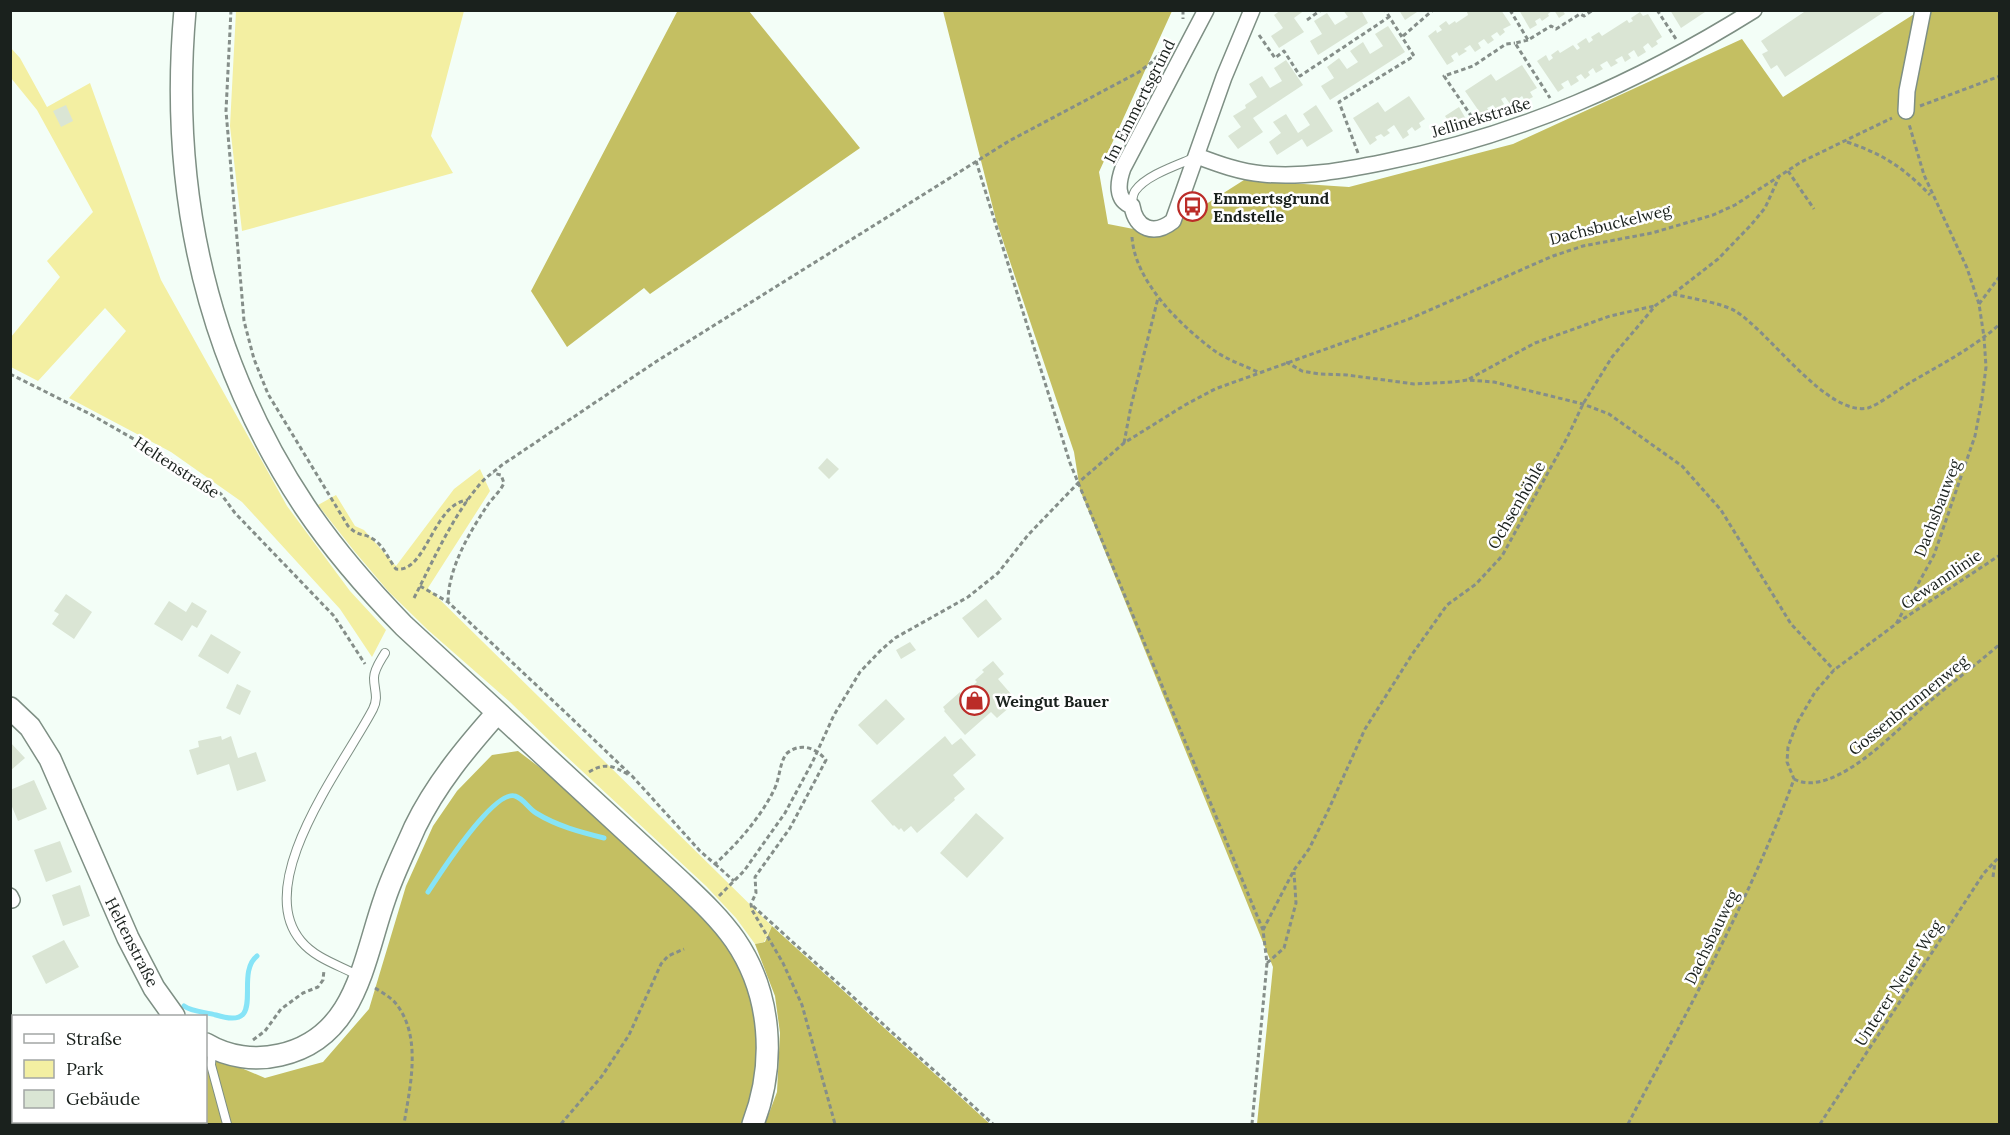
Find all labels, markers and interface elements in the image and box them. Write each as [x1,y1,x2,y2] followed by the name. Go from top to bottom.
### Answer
[1099,35,1179,166] street label: Im Emmertsgrund
[1428,92,1533,142] street label: Jellinekstraße
[1213,188,1330,226] place label: Emmertsgrund Endstelle
[1176,191,1208,223] bus stop icon: Emmertsgrund Endstelle
[1547,199,1674,249] street label: Dachsbuckelweg
[130,432,224,502] street label: Heltenstraße
[1909,455,1965,560] street label: Dachsbauweg
[1483,457,1549,552] street label: Ochsenhöhle
[1897,545,1985,613] street label: Gewannlinie
[1844,650,1973,759] street label: Gossenbrunnenweg
[958,685,990,717] shop icon: Weingut Bauer
[995,691,1109,711] place label: Weingut Bauer
[1680,885,1743,988] street label: Dachsbauweg
[101,894,163,990] street label: Heltenstraße
[1850,915,1947,1050] street label: Unterer Neuer Weg
[12,1015,207,1123] legend
[66,1027,122,1050] text: Straße
[66,1057,104,1080] text: Park
[66,1087,141,1110] text: Gebäude

